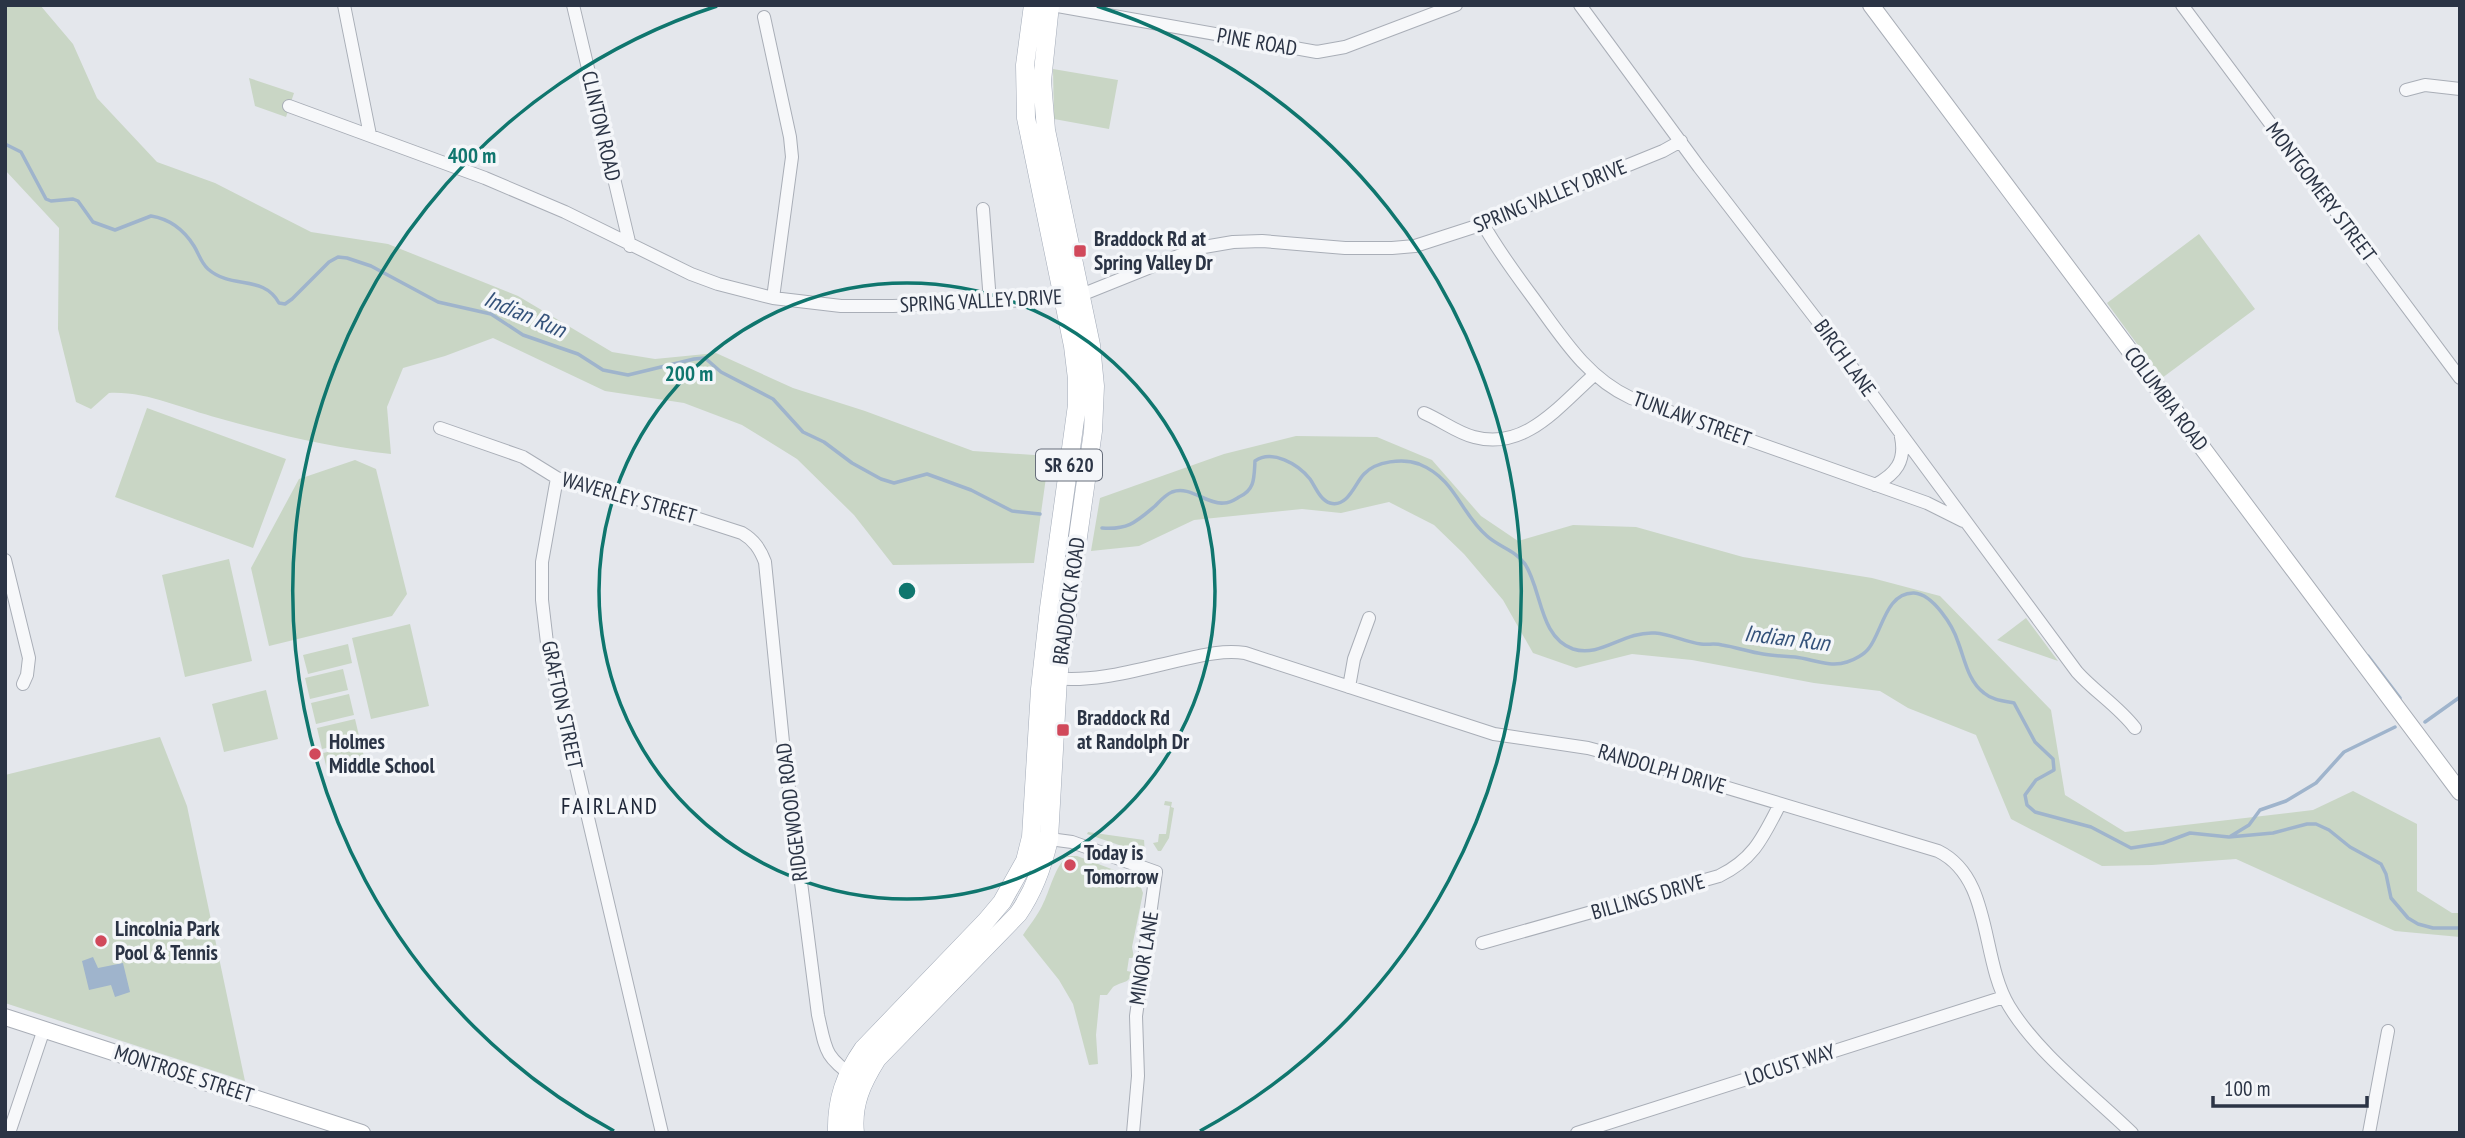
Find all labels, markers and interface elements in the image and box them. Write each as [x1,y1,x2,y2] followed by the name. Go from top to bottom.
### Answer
[1215,21,1299,62] street label: PINE ROAD
[576,68,627,183] street label: CLINTON ROAD
[2260,117,2383,267] street label: MONTGOMERY STREET
[448,142,496,169] text: 400 m
[1469,153,1630,239] street label: SPRING VALLEY DRIVE
[1094,225,1214,276] place label: Braddock Rd at Spring Valley Dr
[1072,243,1088,259] marker: Braddock Rd at Spring Valley Dr
[480,283,572,344] water label: Indian Run
[899,283,1063,318] street label: SPRING VALLEY DRIVE
[1808,314,1882,402] street label: BIRCH LANE
[2118,341,2214,456] street label: COLUMBIA ROAD
[665,360,713,387] text: 200 m
[1629,385,1756,453] street label: TUNLAW STREET
[1036,450,1102,480] road number: SR 620
[559,465,700,530] street label: WAVERLEY STREET
[1046,535,1091,666] street label: BRADDOCK ROAD
[895,579,919,603] centre of rings
[1743,618,1833,657] water label: Indian Run
[536,638,589,772] street label: GRAFTON STREET
[1077,704,1190,755] place label: Braddock Rd at Randolph Dr
[1055,722,1071,738] marker: Braddock Rd at Randolph Dr
[329,728,435,779] place label: Holmes Middle School
[1595,737,1729,800] street label: RANDOLPH DRIVE
[770,741,813,883] street label: RIDGEWOOD ROAD
[307,746,323,762] marker: Holmes Middle School
[561,791,659,820] district label: FAIRLAND
[1084,839,1159,890] place label: Today is Tomorrow
[1062,857,1078,873] marker: Today is Tomorrow
[1588,867,1708,926] street label: BILLINGS DRIVE
[1123,909,1164,1007] street label: MINOR LANE
[115,915,220,966] place label: Lincolnia Park Pool & Tennis
[93,933,109,949] marker: Lincolnia Park Pool & Tennis
[1741,1037,1839,1092] street label: LOCUST WAY
[111,1038,258,1109] street label: MONTROSE STREET
[2213,1064,2367,1108] scale bar
[2224,1075,2270,1102] text: 100 m

